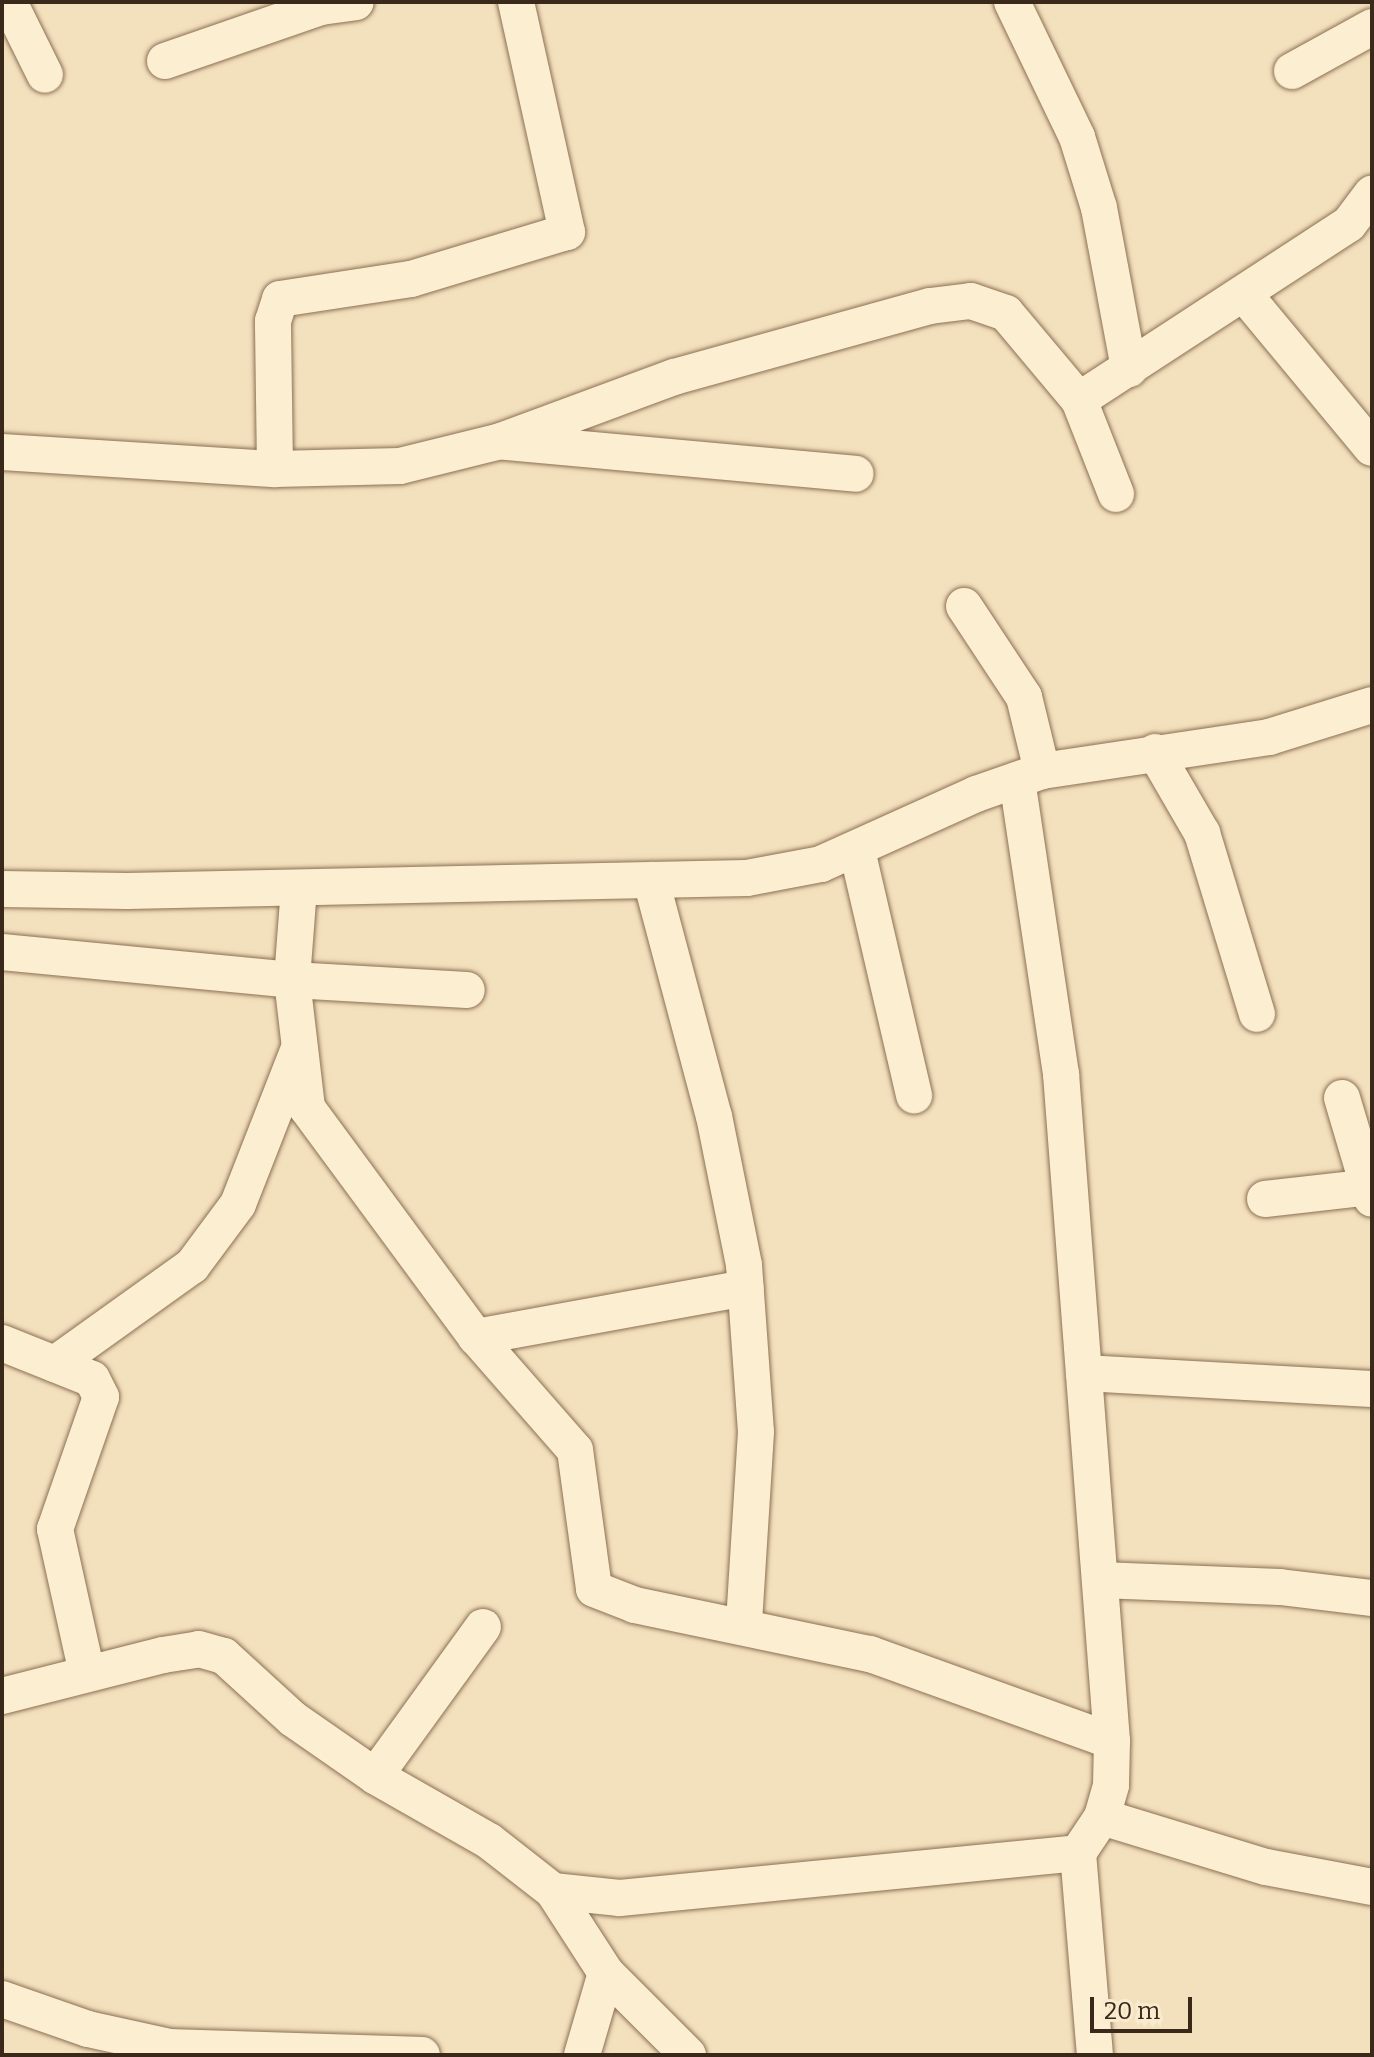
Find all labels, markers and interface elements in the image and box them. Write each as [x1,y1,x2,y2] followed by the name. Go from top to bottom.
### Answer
[1094,1981,1196,2031] scale bar
[1104,1997,1160,2025] text: 20 m

